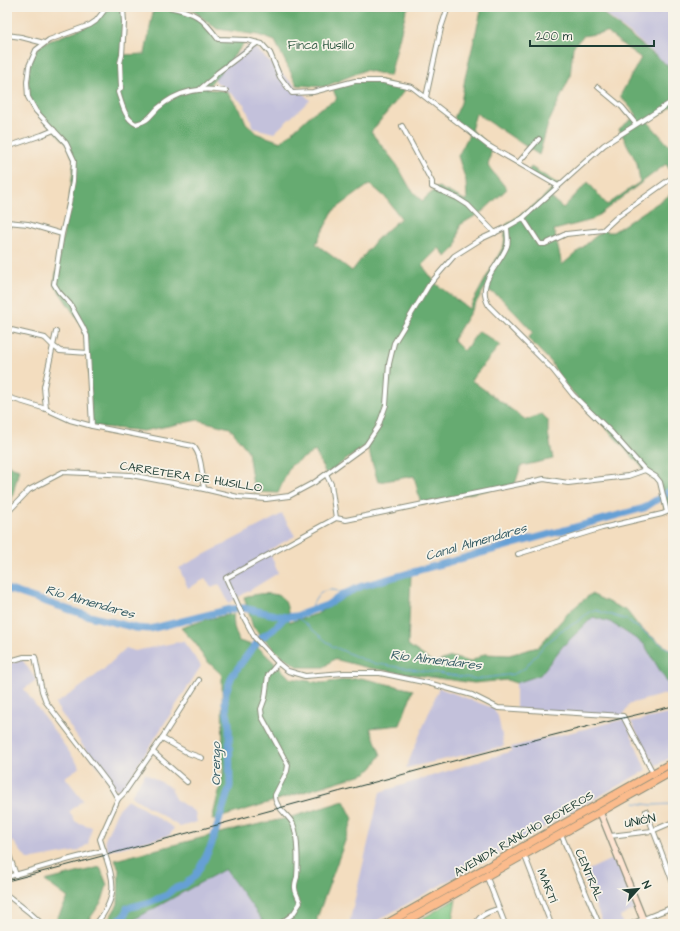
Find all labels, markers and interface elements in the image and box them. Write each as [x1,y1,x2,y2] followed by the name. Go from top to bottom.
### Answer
[530,22,654,48] scale bar
[536,28,573,45] text: 200 m
[288,37,354,54] park label: Finca Husillo
[119,457,263,497] street label: CARRETERA DE HUSILLO
[423,519,530,565] water label: Canal Almendares
[43,581,138,624] water label: Río Almendares
[389,645,484,675] water label: Río Almendares
[207,741,226,786] water label: Orengo
[451,787,597,881] street label: AVENIDA RANCHO BOYEROS
[623,810,658,832] street label: UNIÓN
[570,846,608,904] street label: CENTRAL
[532,866,562,906] street label: MARTÍ
[618,869,658,909] north arrow
[638,878,655,891] text: N

